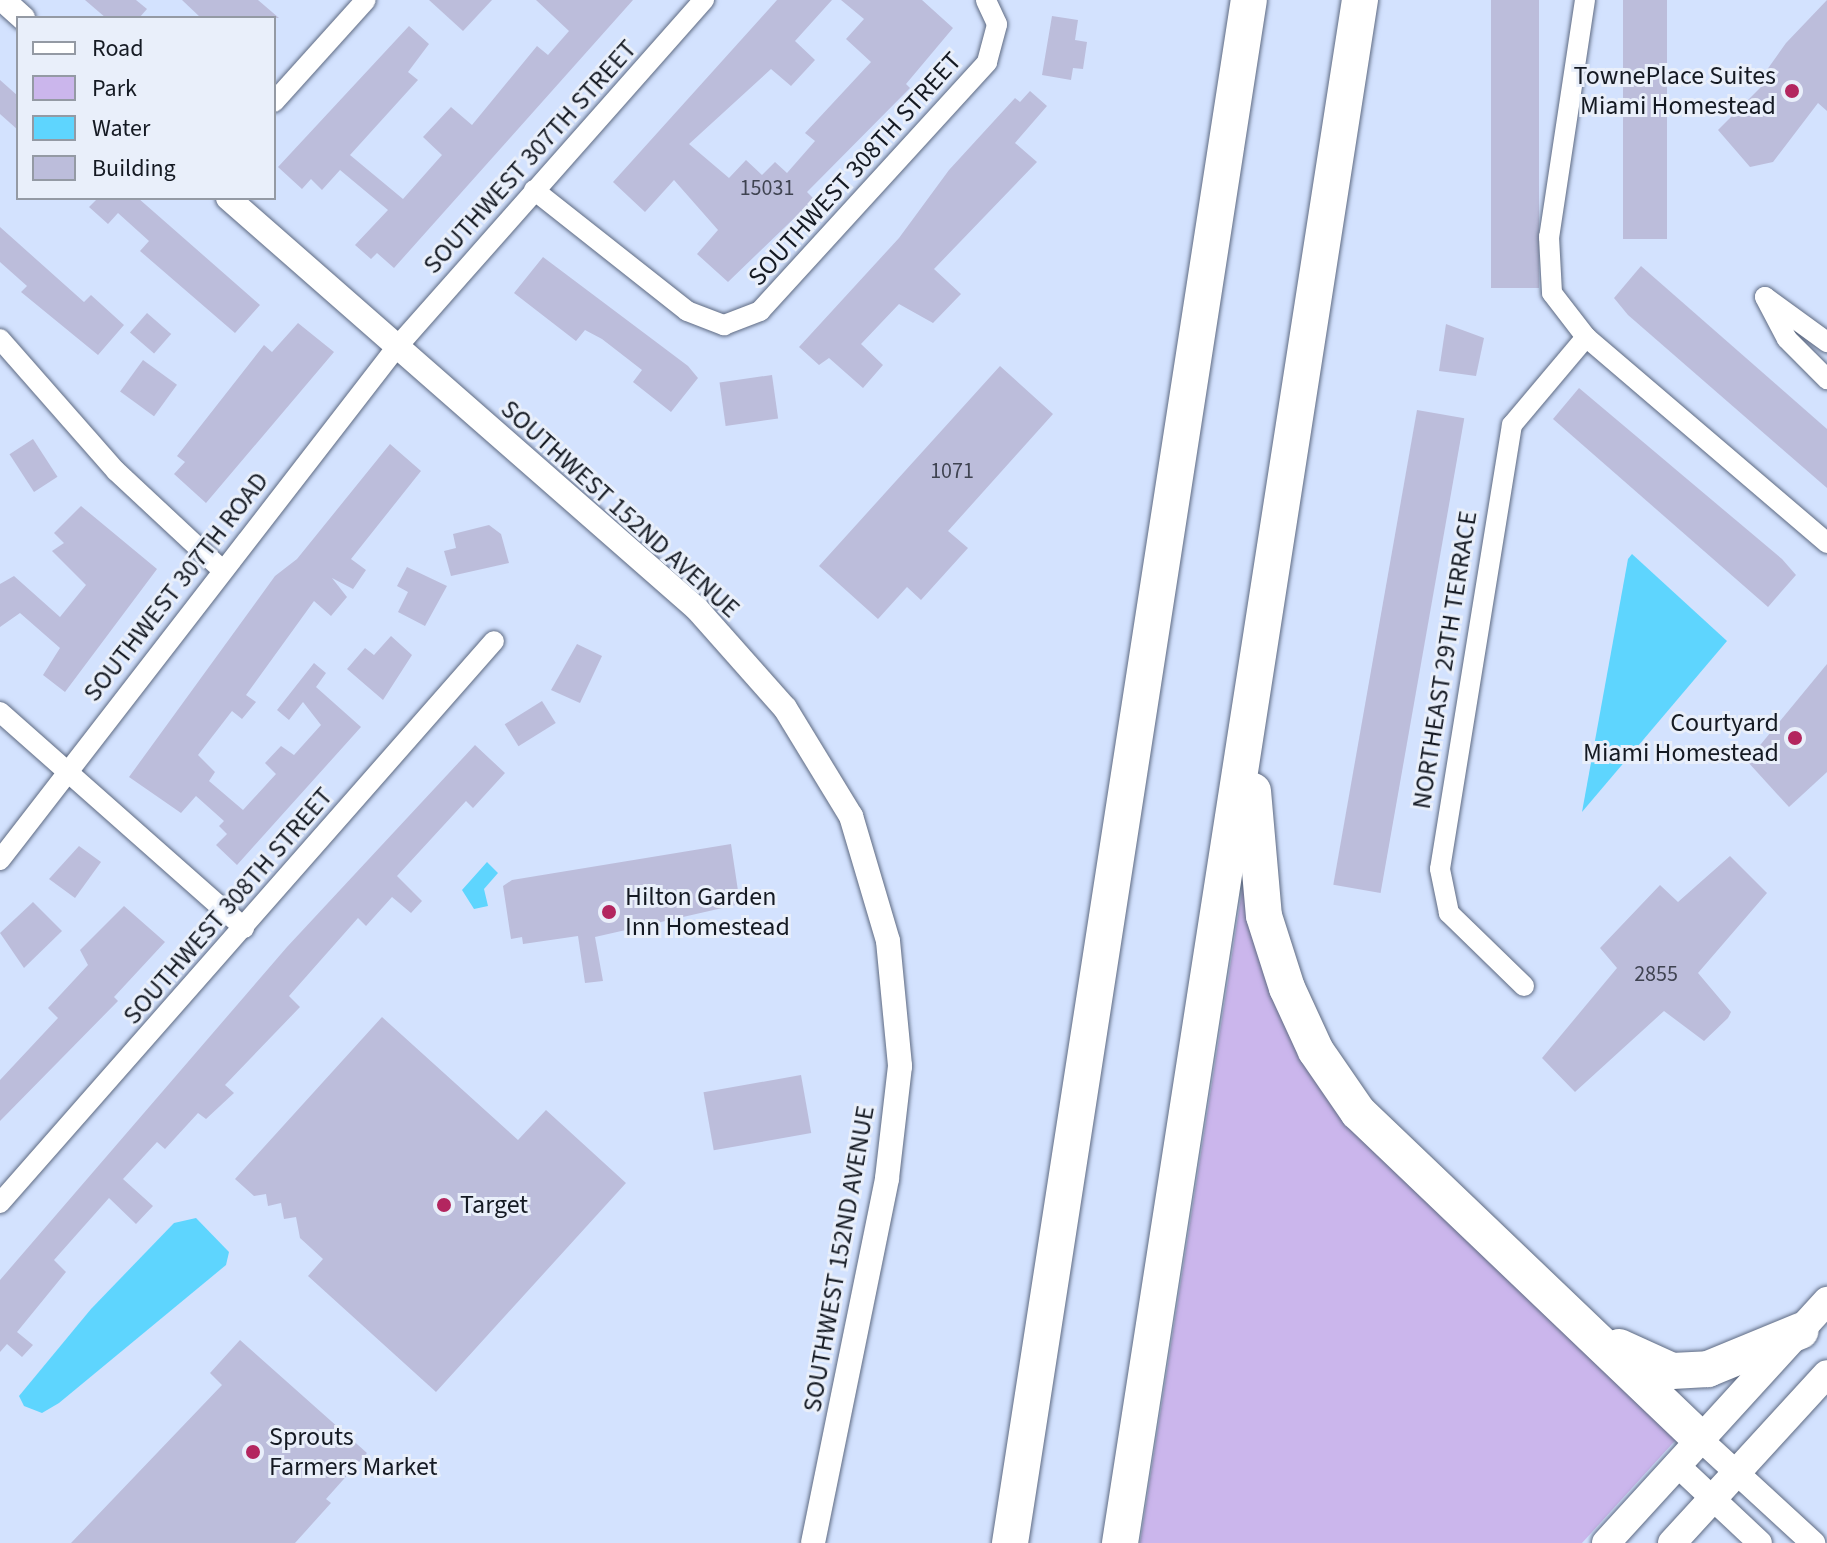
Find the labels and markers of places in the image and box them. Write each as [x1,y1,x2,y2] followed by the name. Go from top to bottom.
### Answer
[1573,60,1776,122] place label: TownePlace Suites Miami Homestead
[1783,82,1801,100] marker: TownePlace Suites Miami Homestead
[1583,707,1779,768] place label: Courtyard Miami Homestead
[1786,729,1804,747] marker: Courtyard Miami Homestead
[625,881,790,942] place label: Hilton Garden Inn Homestead
[600,903,618,921] marker: Hilton Garden Inn Homestead
[460,1189,528,1221] place label: Target
[435,1196,453,1214] marker: Target
[269,1421,437,1482] place label: Sprouts Farmers Market
[244,1443,262,1461] marker: Sprouts Farmers Market

